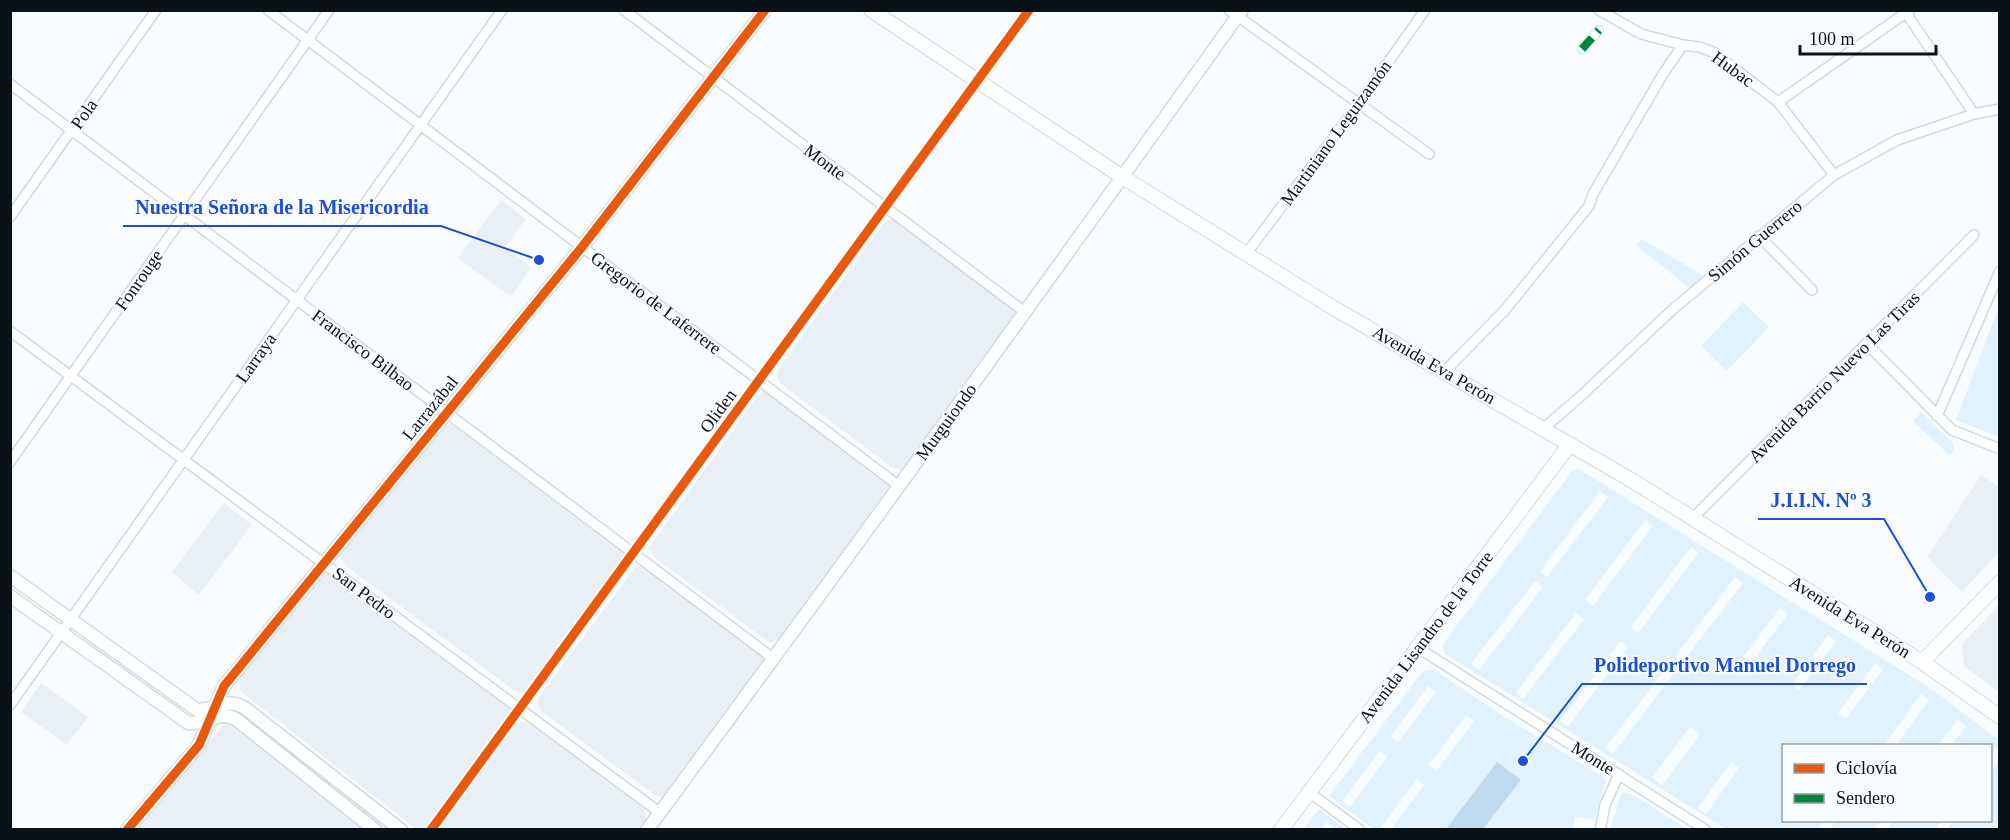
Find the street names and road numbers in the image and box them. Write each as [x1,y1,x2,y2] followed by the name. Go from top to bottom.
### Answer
[1708,47,1758,91] street label: Hubac
[1277,57,1395,209] street label: Martiniano Leguizamón
[67,95,101,133] street label: Pola
[800,140,850,184] street label: Monte
[1704,196,1806,286] street label: Simón Guerrero
[111,246,167,314] street label: Fonrouge
[587,247,725,359] street label: Gregorio de Laferrere
[1744,287,1924,467] street label: Avenida Barrio Nuevo Las Tiras
[308,305,418,395] street label: Francisco Bilbao
[1369,322,1499,408] street label: Avenida Eva Perón
[232,329,280,387] street label: Larraya
[398,372,462,444] street label: Larrazábal
[912,380,980,464] street label: Murguiondo
[696,385,740,437] street label: Oliden
[1355,547,1497,727] street label: Avenida Lisandro de la Torre
[329,563,399,623] street label: San Pedro
[1786,572,1914,662] street label: Avenida Eva Perón
[1568,737,1618,779] street label: Monte

